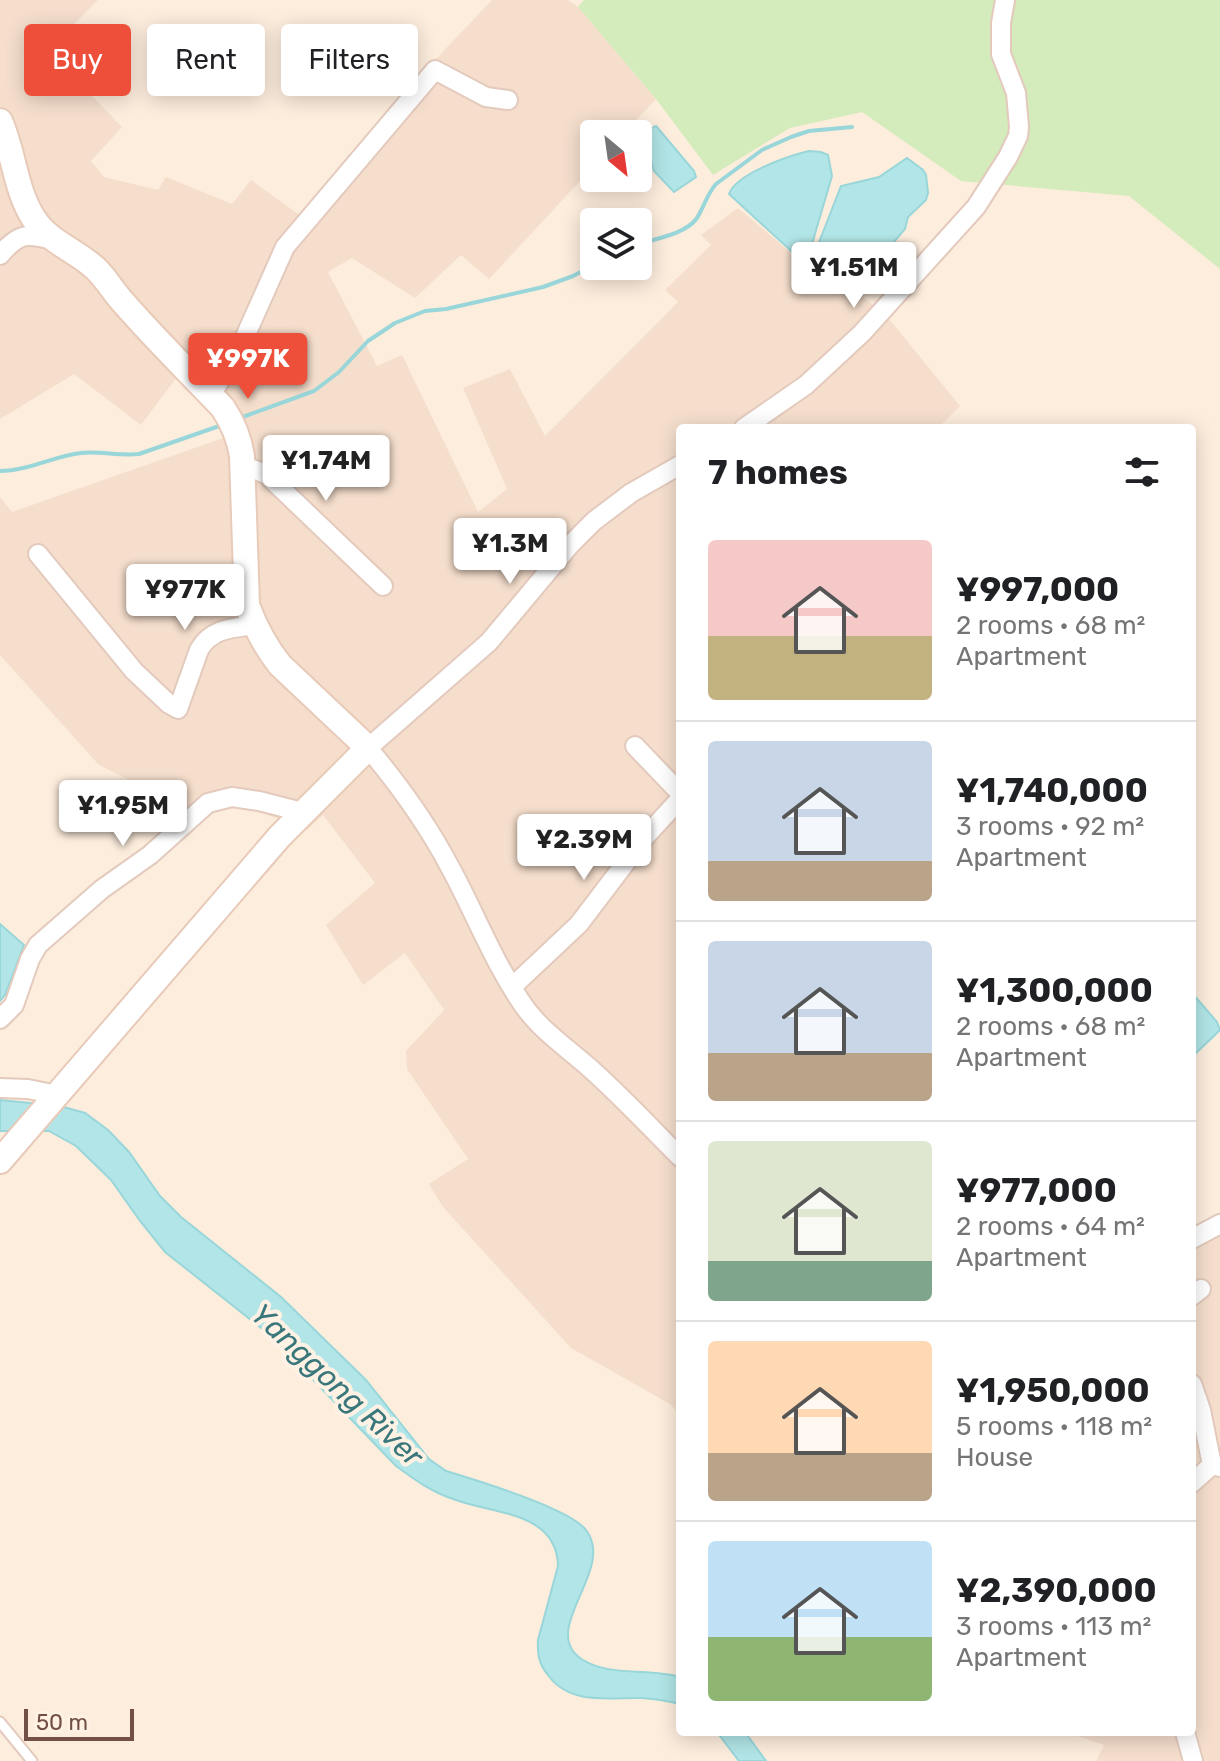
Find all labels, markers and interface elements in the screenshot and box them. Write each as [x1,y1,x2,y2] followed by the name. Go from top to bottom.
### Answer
[24,24,131,96] chip: Buy
[147,24,265,96] chip: Rent
[281,24,418,96] chip: Filters
[580,120,652,192] north arrow
[580,120,652,280] map controls
[580,208,652,280] button: layers
[789,242,919,310] pin: ¥1.51M
[809,252,899,283] text: ¥1.51M
[192,333,304,401] pin: ¥997K
[206,343,290,374] text: ¥997K
[261,435,391,503] pin: ¥1.74M
[281,445,371,476] text: ¥1.74M
[1120,450,1164,494] icon: filters
[708,452,848,493] text: 7 homes
[454,518,566,586] pin: ¥1.3M
[472,528,548,559] text: ¥1.3M
[129,564,241,632] pin: ¥977K
[956,569,1119,610] text: ¥997,000
[772,572,868,668] icon: home
[144,574,226,605] text: ¥977K
[956,610,1145,641] text: 2 rooms · 68 m²
[956,641,1087,672] text: Apartment
[956,770,1148,811] text: ¥1,740,000
[772,773,868,869] icon: home
[58,780,188,848] pin: ¥1.95M
[77,790,169,821] text: ¥1.95M
[956,811,1144,842] text: 3 rooms · 92 m²
[519,814,649,882] pin: ¥2.39M
[535,824,633,855] text: ¥2.39M
[956,842,1087,873] text: Apartment
[956,970,1153,1011] text: ¥1,300,000
[772,973,868,1069] icon: home
[956,1011,1145,1042] text: 2 rooms · 68 m²
[956,1042,1087,1073] text: Apartment
[956,1170,1117,1211] text: ¥977,000
[772,1173,868,1269] icon: home
[956,1211,1145,1242] text: 2 rooms · 64 m²
[956,1242,1087,1273] text: Apartment
[243,1296,432,1475] water label: Yanggong River
[956,1370,1150,1411] text: ¥1,950,000
[772,1373,868,1469] icon: home
[956,1411,1152,1442] text: 5 rooms · 118 m²
[956,1442,1033,1473] text: House
[956,1570,1157,1611] text: ¥2,390,000
[772,1573,868,1669] icon: home
[956,1611,1151,1642] text: 3 rooms · 113 m²
[956,1642,1087,1673] text: Apartment
[24,1705,134,1741] scale bar
[36,1709,88,1736] text: 50 m

